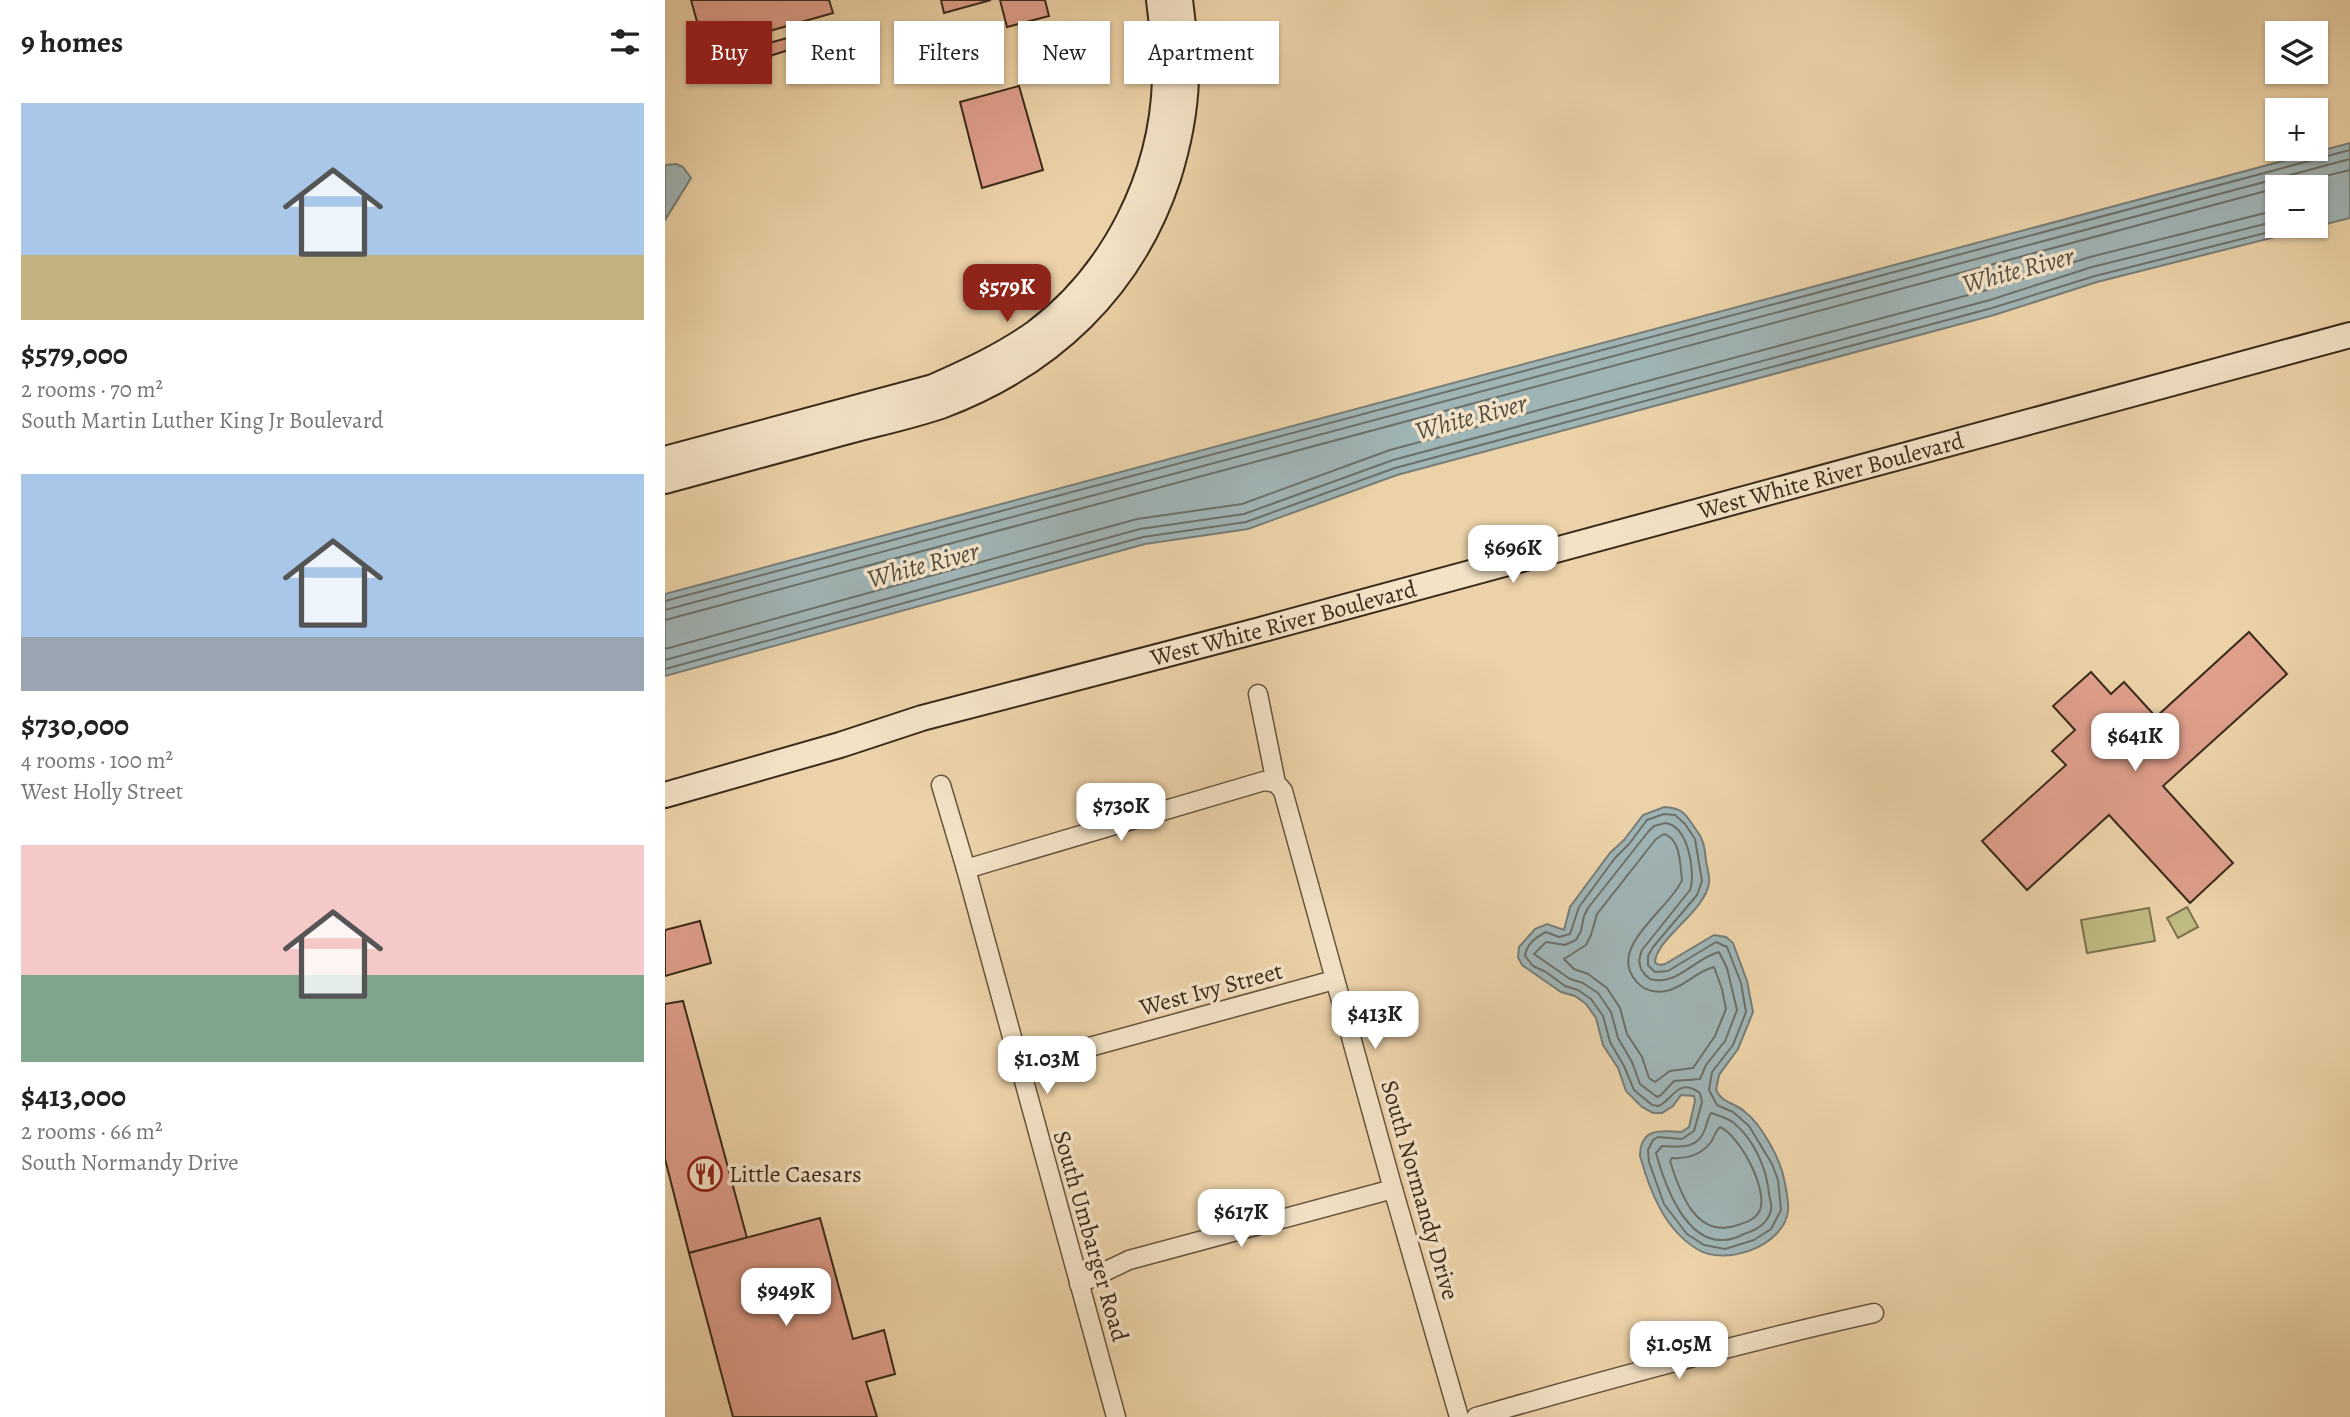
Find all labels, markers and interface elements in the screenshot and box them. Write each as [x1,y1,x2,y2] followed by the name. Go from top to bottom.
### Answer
[686,21,772,84] chip: Buy
[786,21,880,84] chip: Rent
[894,21,1004,84] chip: Filters
[1018,21,1110,84] chip: New
[1124,21,1279,84] chip: Apartment
[2265,21,2328,238] map controls
[2265,21,2328,84] button: layers
[21,22,123,62] text: 9 homes
[606,23,644,61] icon: filters
[2265,98,2328,161] button: +
[270,149,396,275] icon: home
[2265,175,2328,238] button: −
[1958,238,2079,302] water label: White River
[958,264,1056,324] pin: $579K
[979,271,1035,302] text: $579K
[21,334,128,374] text: $579,000
[21,374,163,405] text: 2 rooms · 70 m²
[1411,385,1532,449] water label: White River
[21,405,384,436] text: South Martin Luther King Jr Boulevard
[1693,424,1967,527] street label: West White River Boulevard
[270,520,396,646] icon: home
[1464,526,1562,585] pin: $696K
[1484,532,1542,563] text: $696K
[863,533,984,597] water label: White River
[1146,572,1420,674] street label: West White River Boulevard
[21,705,129,745] text: $730,000
[2086,714,2184,773] pin: $641K
[2107,720,2163,751] text: $641K
[21,745,173,776] text: 4 rooms · 100 m²
[21,776,183,807] text: West Holly Street
[1072,784,1170,843] pin: $730K
[1092,790,1150,821] text: $730K
[270,891,396,1017] icon: home
[1135,955,1286,1024] street label: West Ivy Street
[1326,992,1424,1051] pin: $413K
[1348,998,1402,1029] text: $413K
[990,1036,1104,1096] pin: $1.03M
[1014,1043,1080,1074] text: $1.03M
[21,1076,126,1116] text: $413,000
[1373,1076,1467,1304] street label: South Normandy Drive
[21,1116,163,1147] text: 2 rooms · 66 m²
[1046,1127,1136,1345] street label: South Umbarger Road
[21,1147,239,1178] text: South Normandy Drive
[686,1155,724,1193] restaurant icon: Little Caesars
[729,1158,862,1190] place label: Little Caesars
[1192,1190,1290,1249] pin: $617K
[1214,1196,1268,1227] text: $617K
[737,1268,835,1328] pin: $949K
[757,1275,815,1306] text: $949K
[1622,1322,1736,1381] pin: $1.05M
[1646,1328,1712,1359] text: $1.05M

